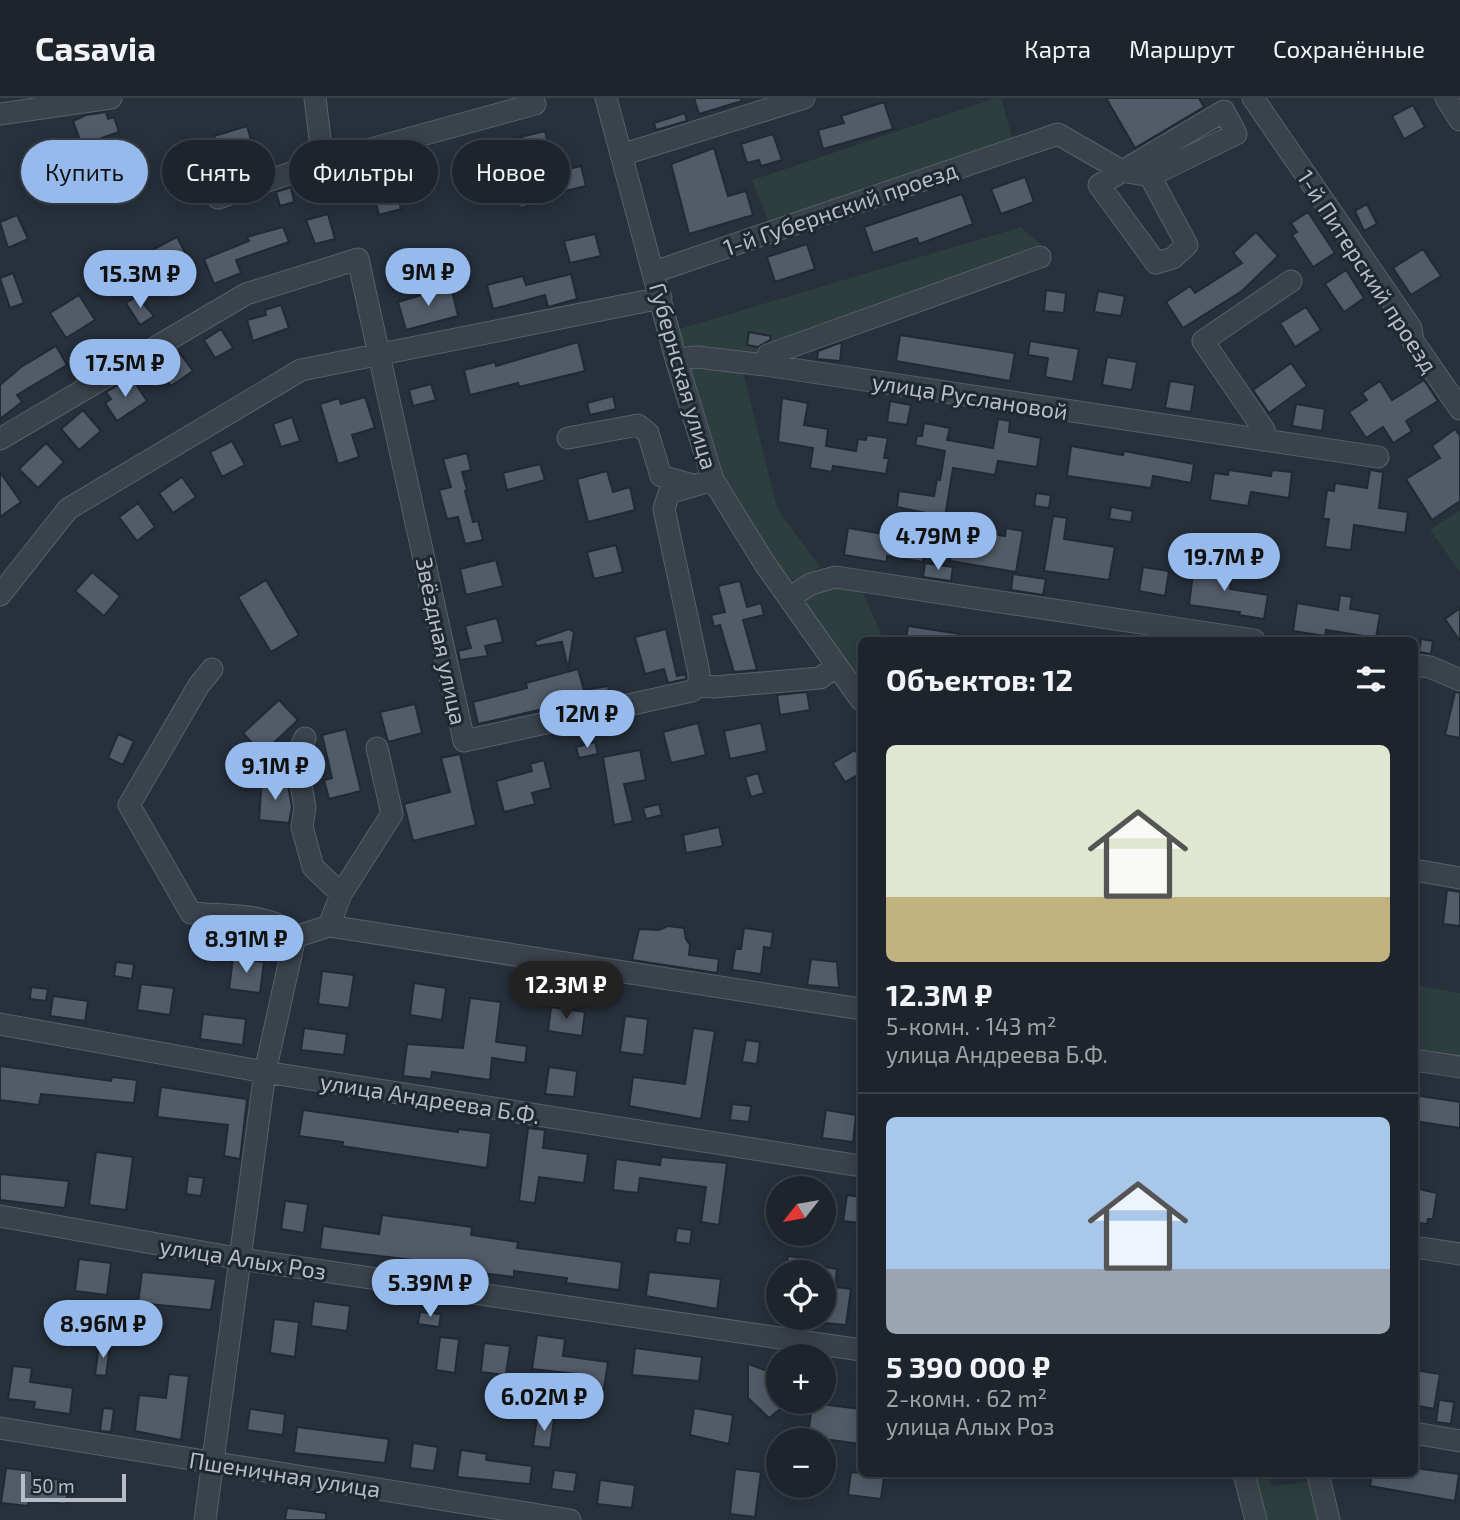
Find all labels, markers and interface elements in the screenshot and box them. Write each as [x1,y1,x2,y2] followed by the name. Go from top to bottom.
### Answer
[35,28,156,68] text: Casavia
[1024,34,1091,63] text: Карта
[1129,34,1235,63] text: Маршрут
[1273,34,1425,63] text: Сохранённые
[21,140,148,203] chip: Купить
[162,140,275,203] chip: Снять
[289,140,438,203] chip: Фильтры
[452,140,570,203] chip: Новое
[719,155,961,262] street label: 1-й Губернский проезд
[1292,164,1444,378] street label: 1-й Питерский проезд
[387,248,469,308] pin: 9M ₽
[75,250,205,310] pin: 15.3M ₽
[401,257,455,285] text: 9M ₽
[100,259,180,287] text: 15.3M ₽
[643,280,724,473] street label: Губернская улица
[60,340,190,399] pin: 17.5M ₽
[85,348,165,376] text: 17.5M ₽
[870,367,1070,426] street label: улица Руслановой
[873,512,1003,572] pin: 4.79M ₽
[896,521,980,549] text: 4.79M ₽
[1159,533,1289,593] pin: 19.7M ₽
[1184,542,1264,570] text: 19.7M ₽
[410,555,473,728] street label: Звёздная улица
[1352,660,1390,698] icon: filters
[886,661,1073,697] text: Объектов: 12
[538,690,636,750] pin: 12M ₽
[556,699,618,727] text: 12M ₽
[218,742,332,802] pin: 9.1M ₽
[241,751,309,779] text: 9.1M ₽
[1075,791,1201,917] icon: home
[181,916,311,975] pin: 8.91M ₽
[204,924,288,952] text: 8.91M ₽
[501,962,631,1021] pin: 12.3M ₽
[525,970,607,998] text: 12.3M ₽
[886,976,992,1012] text: 12.3M ₽
[886,1012,1056,1040] text: 5-комн. · 143 m²
[886,1040,1108,1068] text: улица Андреева Б.Ф.
[318,1067,542,1130] street label: улица Андреева Б.Ф.
[1075,1163,1201,1289] icon: home
[766,1176,836,1246] north arrow
[766,1176,836,1498] map controls
[157,1231,328,1286] street label: улица Алых Роз
[365,1260,495,1319] pin: 5.39M ₽
[766,1260,836,1330] button: locate
[388,1268,472,1296] text: 5.39M ₽
[38,1300,168,1360] pin: 8.96M ₽
[60,1309,146,1337] text: 8.96M ₽
[766,1344,836,1414] button: +
[886,1348,1050,1384] text: 5 390 000 ₽
[479,1374,609,1433] pin: 6.02M ₽
[501,1382,587,1410] text: 6.02M ₽
[886,1384,1047,1412] text: 2-комн. · 62 m²
[886,1412,1054,1440] text: улица Алых Роз
[766,1428,836,1498] button: −
[187,1445,383,1504] street label: Пшеничная улица
[21,1471,126,1503] scale bar
[32,1474,75,1497] text: 50 m

